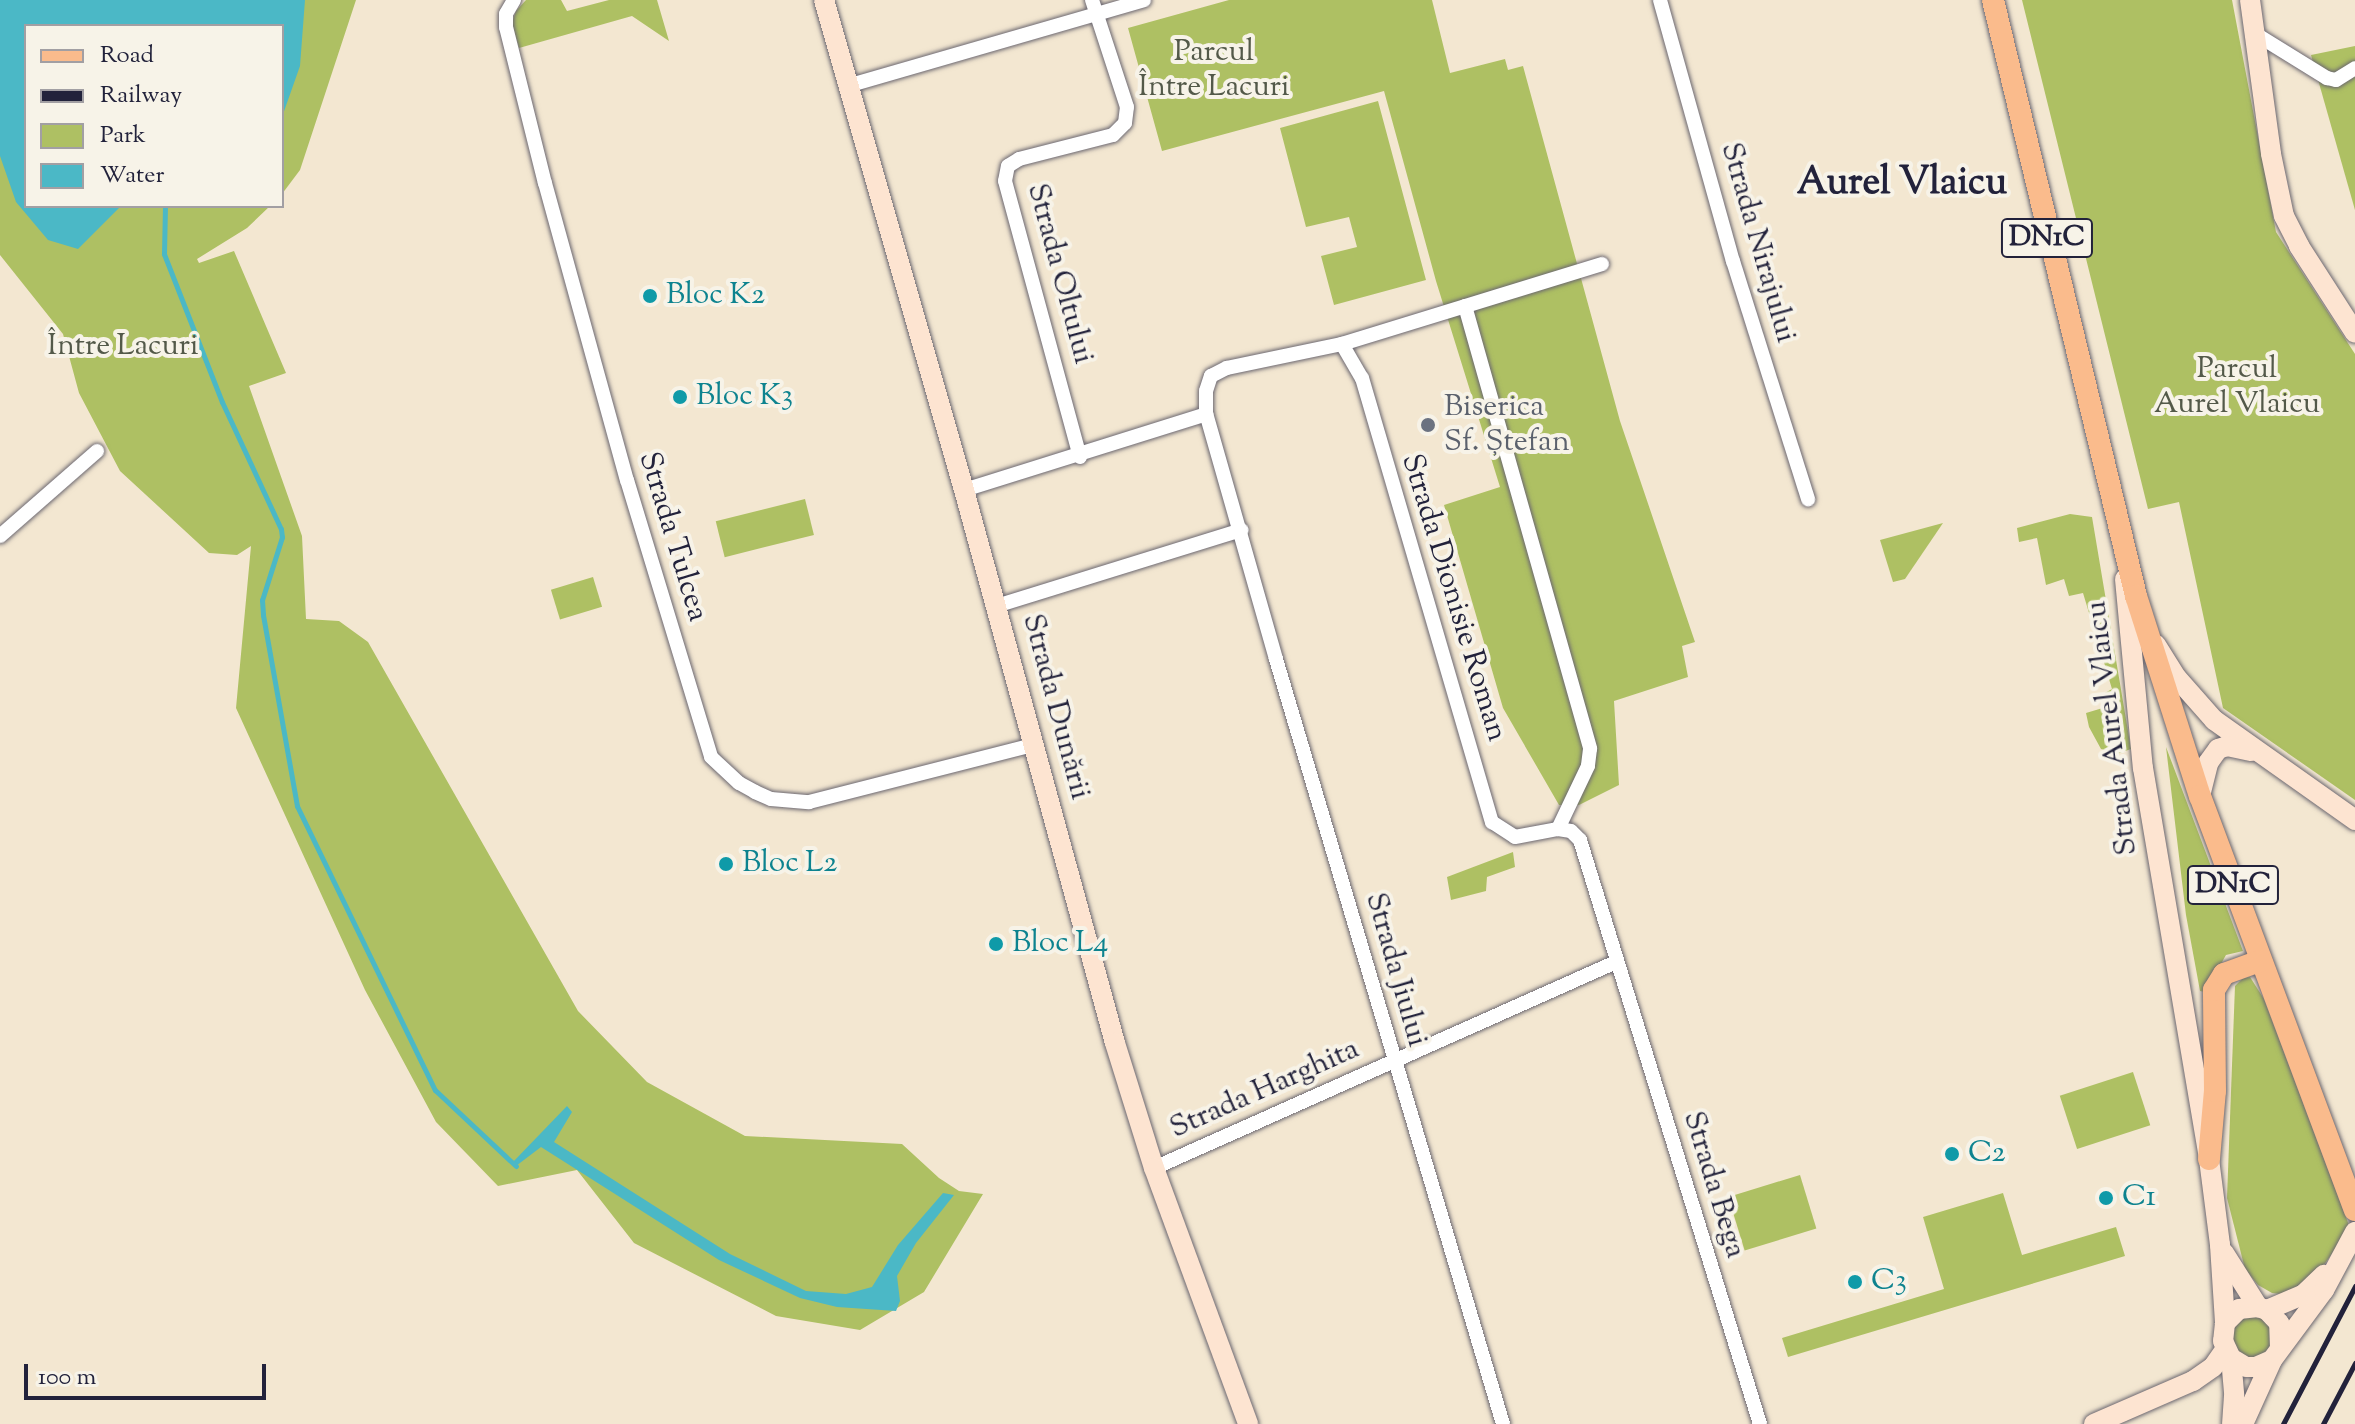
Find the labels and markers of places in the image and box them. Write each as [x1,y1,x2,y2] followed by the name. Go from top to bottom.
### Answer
[666,278,765,314] place label: Bloc K2
[641,287,659,305] marker: Bloc K2
[696,379,793,415] place label: Bloc K3
[671,388,689,406] marker: Bloc K3
[1444,390,1570,460] place label: Biserica Sf. Ștefan
[1419,416,1437,434] marker: Biserica Sf. Ștefan
[742,846,837,882] place label: Bloc L2
[717,855,735,873] marker: Bloc L2
[1012,926,1108,962] place label: Bloc L4
[987,935,1005,953] marker: Bloc L4
[1968,1136,2005,1172] place label: C2
[1943,1145,1961,1163] marker: C2
[2122,1180,2156,1216] place label: C1
[2097,1189,2115,1207] marker: C1
[1871,1264,1907,1300] place label: C3
[1846,1273,1864,1291] marker: C3

